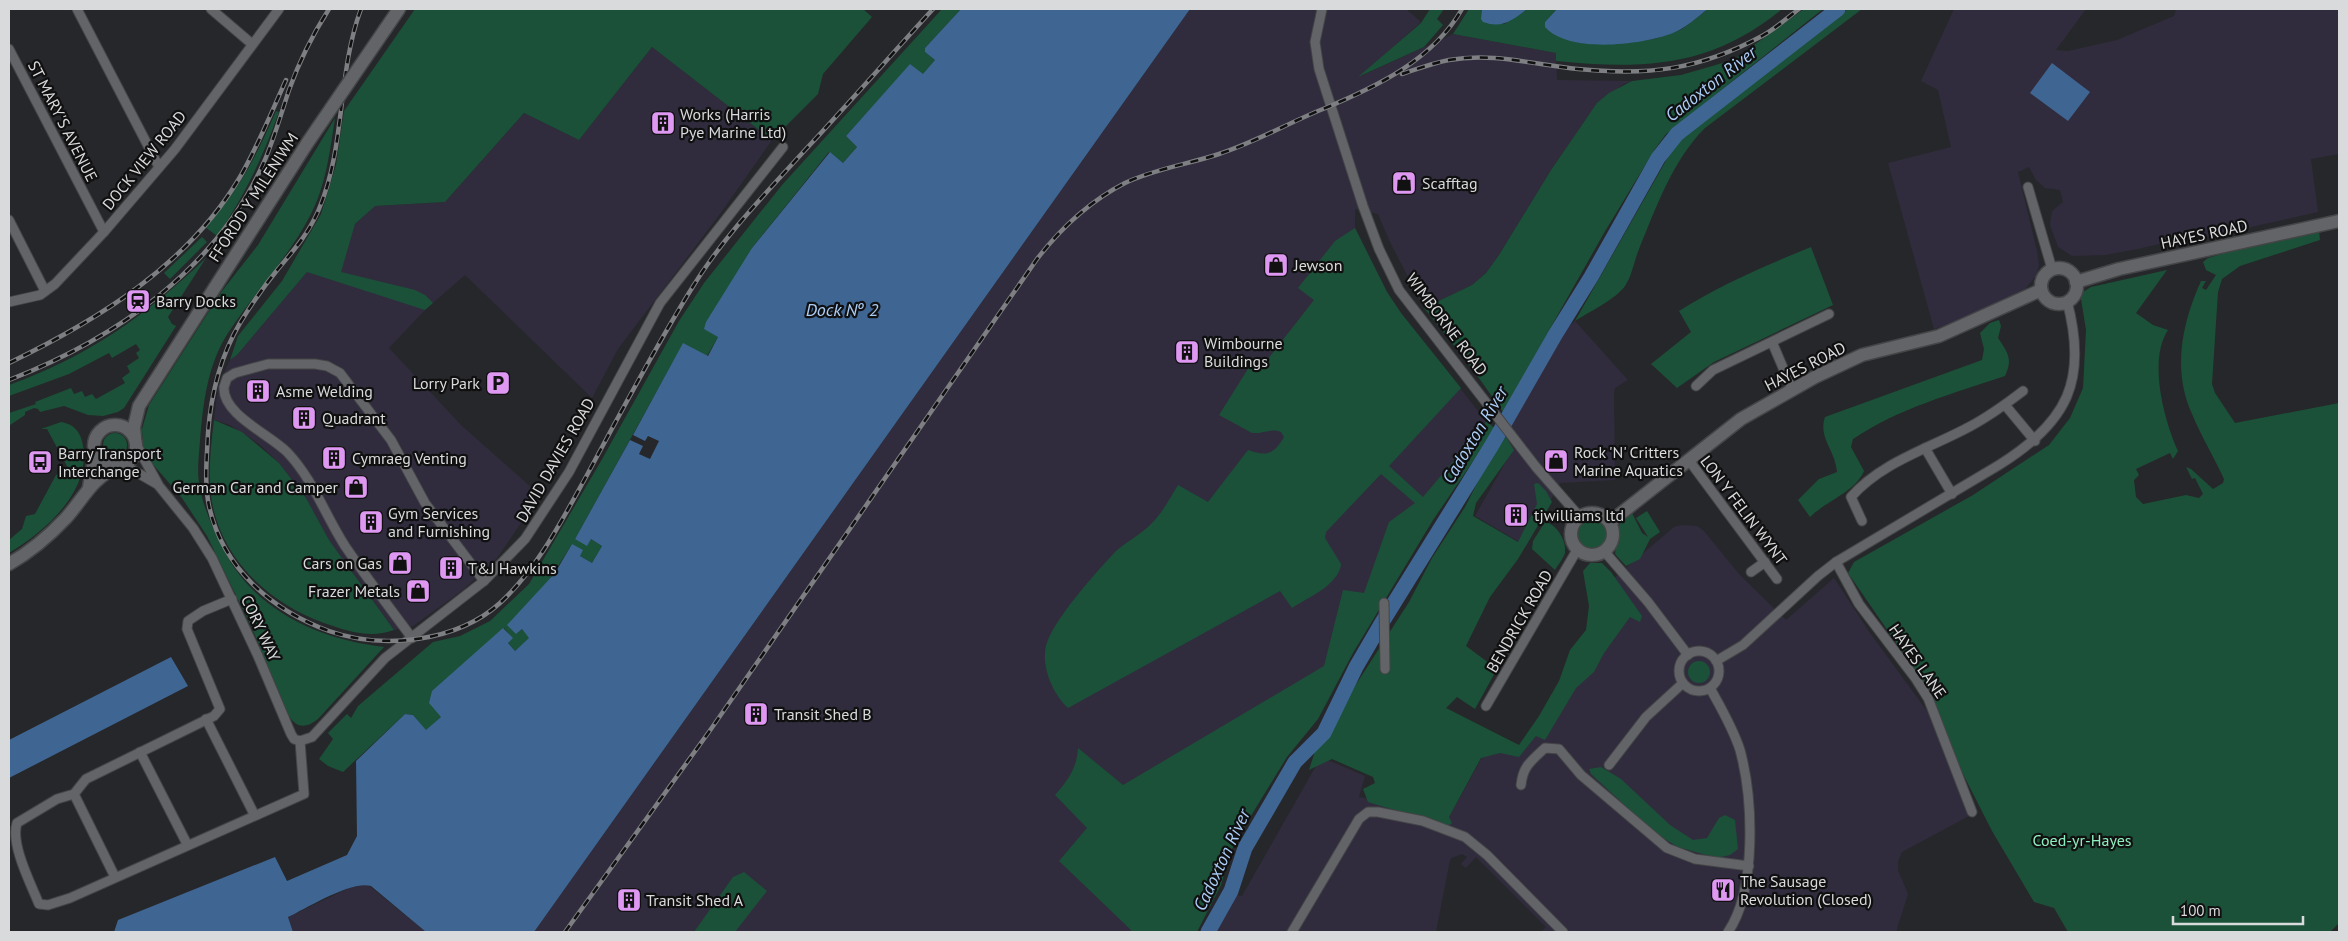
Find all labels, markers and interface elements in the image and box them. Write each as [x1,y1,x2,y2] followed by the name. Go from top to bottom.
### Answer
[1660,40,1762,126] water label: Cadoxton River
[24,57,102,185] street label: ST MARY'S AVENUE
[680,104,786,142] place label: Works (Harris Pye Marine Ltd)
[98,106,190,214] street label: DOCK VIEW ROAD
[650,110,676,136] building icon: Works (Harris Pye Marine Ltd)
[204,129,302,265] street label: FFORDD Y MILENIWM
[1391,170,1417,196] shop icon: Scafftag
[1422,173,1478,193] place label: Scafftag
[2159,215,2249,253] street label: HAYES ROAD
[1263,252,1289,278] shop icon: Jewson
[1293,255,1342,275] place label: Jewson
[1402,269,1492,379] street label: WIMBORNE ROAD
[125,288,151,314] station icon: Barry Docks
[156,291,236,311] place label: Barry Docks
[806,298,879,321] water label: Dock Nº 2
[1204,333,1283,371] place label: Wimbourne Buildings
[1761,337,1849,395] street label: HAYES ROAD
[1174,339,1200,365] building icon: Wimbourne Buildings
[485,370,511,396] parking icon: Lorry Park
[413,373,480,393] place label: Lorry Park
[245,378,271,404] building icon: Asme Welding
[276,381,373,401] place label: Asme Welding
[1437,381,1513,488] water label: Cadoxton River
[511,394,599,526] street label: DAVID DAVIES ROAD
[291,405,317,431] building icon: Quadrant
[322,408,386,428] place label: Quadrant
[1574,442,1683,480] place label: Rock 'N' Critters Marine Aquatics
[58,443,162,481] place label: Barry Transport Interchange
[321,445,347,471] building icon: Cymraeg Venting
[352,448,467,468] place label: Cymraeg Venting
[1543,448,1569,474] shop icon: Rock 'N' Critters Marine Aquatics
[27,449,53,475] bus stop icon: Barry Transport Interchange
[1696,451,1792,569] street label: LON Y FELIN WYNT
[343,474,369,500] shop icon: German Car and Camper
[173,477,339,497] place label: German Car and Camper
[1503,502,1529,528] building icon: tjwilliams ltd
[388,503,490,541] place label: Gym Services and Furnishing
[1534,505,1624,525] place label: tjwilliams ltd
[358,509,384,535] building icon: Gym Services and Furnishing
[387,550,413,576] shop icon: Cars on Gas
[303,553,382,573] place label: Cars on Gas
[438,555,464,581] building icon: T&J Hawkins
[468,558,557,578] place label: T&J Hawkins
[1482,566,1556,676] street label: BENDRICK ROAD
[405,578,431,604] shop icon: Frazer Metals
[308,581,400,601] place label: Frazer Metals
[237,592,285,664] street label: CORY WAY
[1885,620,1951,702] street label: HAYES LANE
[743,701,769,727] building icon: Transit Shed B
[774,704,872,724] place label: Transit Shed B
[1188,804,1256,914] water label: Cadoxton River
[2032,830,2132,850] park label: Coed-yr-Hayes
[1740,871,1872,909] place label: The Sausage Revolution (Closed)
[1710,877,1736,903] restaurant icon: The Sausage Revolution (Closed)
[616,887,642,913] building icon: Transit Shed A
[646,890,744,910] place label: Transit Shed A
[2173,894,2303,926] scale bar
[2180,901,2221,920] text: 100 m

